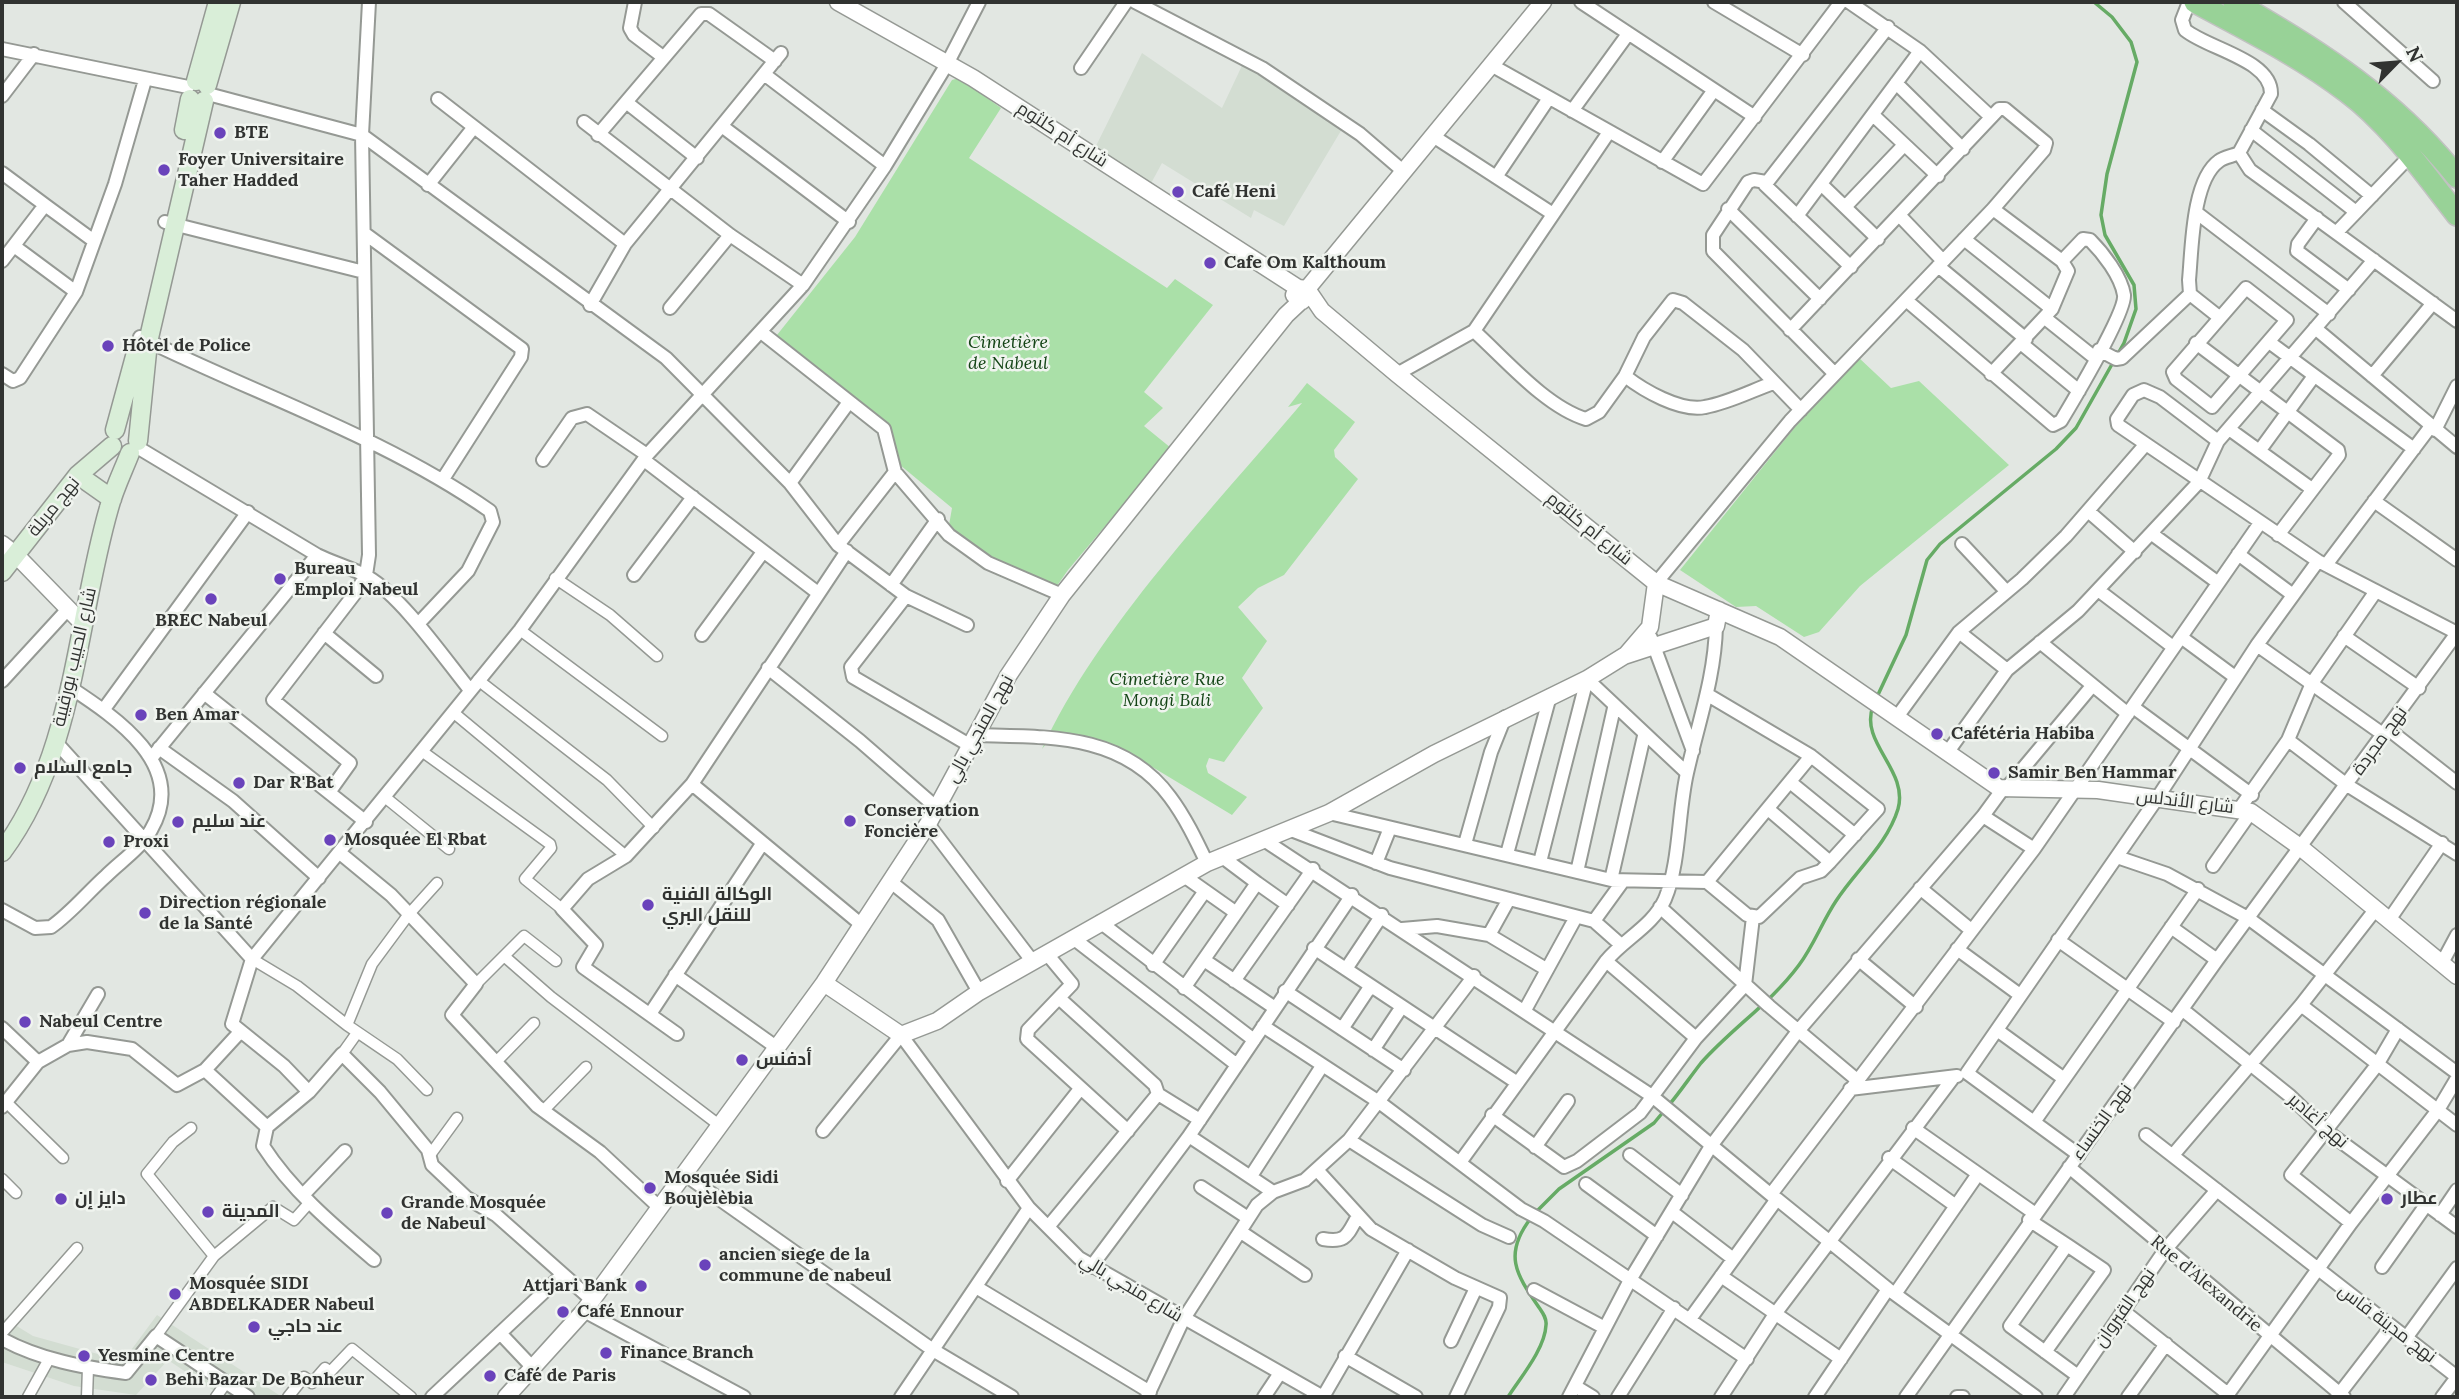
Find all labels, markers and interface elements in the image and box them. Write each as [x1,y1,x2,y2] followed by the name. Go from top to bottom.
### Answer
[2361,28,2431,98] north arrow
[2401,42,2429,66] text: N
[1012,98,1112,172] street label: شارع أم كلثوم
[234,122,269,144] place label: BTE
[212,125,228,141] marker: BTE
[178,149,344,192] place label: Foyer Universitaire Taher Hadded
[156,162,172,178] marker: Foyer Universitaire Taher Hadded
[1192,181,1276,203] place label: Café Heni
[1170,184,1186,200] marker: Café Heni
[1224,252,1386,274] place label: Cafe Om Kalthoum
[1202,255,1218,271] marker: Cafe Om Kalthoum
[968,332,1048,374] park label: Cimetière de Nabeul
[122,335,251,357] place label: Hôtel de Police
[100,338,116,354] marker: Hôtel de Police
[23,473,85,541] street label: نهج مربلة
[1542,488,1636,570] street label: شارع أم كلثوم
[294,558,418,600] place label: Bureau Emploi Nabeul
[272,571,288,587] marker: Bureau Emploi Nabeul
[48,585,102,729] street label: شارع الحبيب بورقيبة
[203,591,219,607] marker: BREC Nabeul
[155,610,267,632] place label: BREC Nabeul
[1109,669,1225,712] park label: Cimetière Rue Mongi Bali
[941,671,1019,787] street label: نهج المنجي بالي
[2348,702,2412,780] street label: نهج مجردة
[155,704,239,726] place label: Ben Amar
[133,707,149,723] marker: Ben Amar
[1951,723,2095,745] place label: Cafétéria Habiba
[1929,726,1945,742] marker: Cafétéria Habiba
[34,757,132,779] place label: جامع السلام
[12,760,28,776] marker: جامع السلام
[2008,762,2177,784] place label: Samir Ben Hammar
[1986,765,2002,781] marker: Samir Ben Hammar
[253,772,334,794] place label: Dar R'Bat
[231,775,247,791] marker: Dar R'Bat
[2135,785,2235,819] street label: شارع الأندلس
[864,800,979,842] place label: Conservation Foncière
[192,811,266,833] place label: عند سليم
[842,813,858,829] marker: Conservation Foncière
[170,814,186,830] marker: عند سليم
[344,829,487,851] place label: Mosquée El Rbat
[123,831,169,853] place label: Proxi
[322,832,338,848] marker: Mosquée El Rbat
[101,834,117,850] marker: Proxi
[662,884,772,926] place label: الوكالة الفنية للنقل البري
[159,892,327,934] place label: Direction régionale de la Santé
[640,897,656,913] marker: الوكالة الفنية للنقل البري
[137,905,153,921] marker: Direction régionale de la Santé
[39,1011,162,1033] place label: Nabeul Centre
[17,1014,33,1030] marker: Nabeul Centre
[756,1049,812,1071] place label: أدفنس
[734,1052,750,1068] marker: أدفنس
[2067,1080,2137,1164] street label: نهج الخنساء
[2284,1089,2352,1153] street label: نهج أغادير
[664,1167,779,1210] place label: Mosquée Sidi Boujèlèbia
[642,1180,658,1196] marker: Mosquée Sidi Boujèlèbia
[75,1188,126,1210] place label: دايز إن
[2401,1188,2438,1210] place label: عطار
[53,1191,69,1207] marker: دايز إن
[2379,1191,2395,1207] marker: عطار
[401,1192,546,1234] place label: Grande Mosquée de Nabeul
[222,1201,280,1223] place label: المدينة
[200,1204,216,1220] marker: المدينة
[379,1205,395,1221] marker: Grande Mosquée de Nabeul
[2146,1231,2266,1337] street label: Rue d'Alexandrie
[719,1244,891,1286] place label: ancien siege de la commune de nabeul
[1076,1249,1186,1327] street label: شارع منجي بالي
[697,1257,713,1273] marker: ancien siege de la commune de nabeul
[2090,1264,2160,1352] street label: نهج القيروان
[189,1273,374,1316] place label: Mosquée SIDI ABDELKADER Nabeul
[523,1275,627,1297] place label: Attjari Bank
[633,1278,649,1294] marker: Attjari Bank
[2334,1280,2440,1368] street label: نهج مدينة فاس
[167,1286,183,1302] marker: Mosquée SIDI ABDELKADER Nabeul
[577,1301,684,1323] place label: Café Ennour
[555,1304,571,1320] marker: Café Ennour
[268,1316,343,1338] place label: عند حاجي
[246,1319,262,1335] marker: عند حاجي
[620,1342,754,1364] place label: Finance Branch
[98,1345,234,1367] place label: Yesmine Centre
[598,1345,614,1361] marker: Finance Branch
[76,1348,92,1364] marker: Yesmine Centre
[504,1365,616,1387] place label: Café de Paris
[482,1368,498,1384] marker: Café de Paris
[165,1369,364,1391] place label: Behi Bazar De Bonheur
[143,1372,159,1388] marker: Behi Bazar De Bonheur

